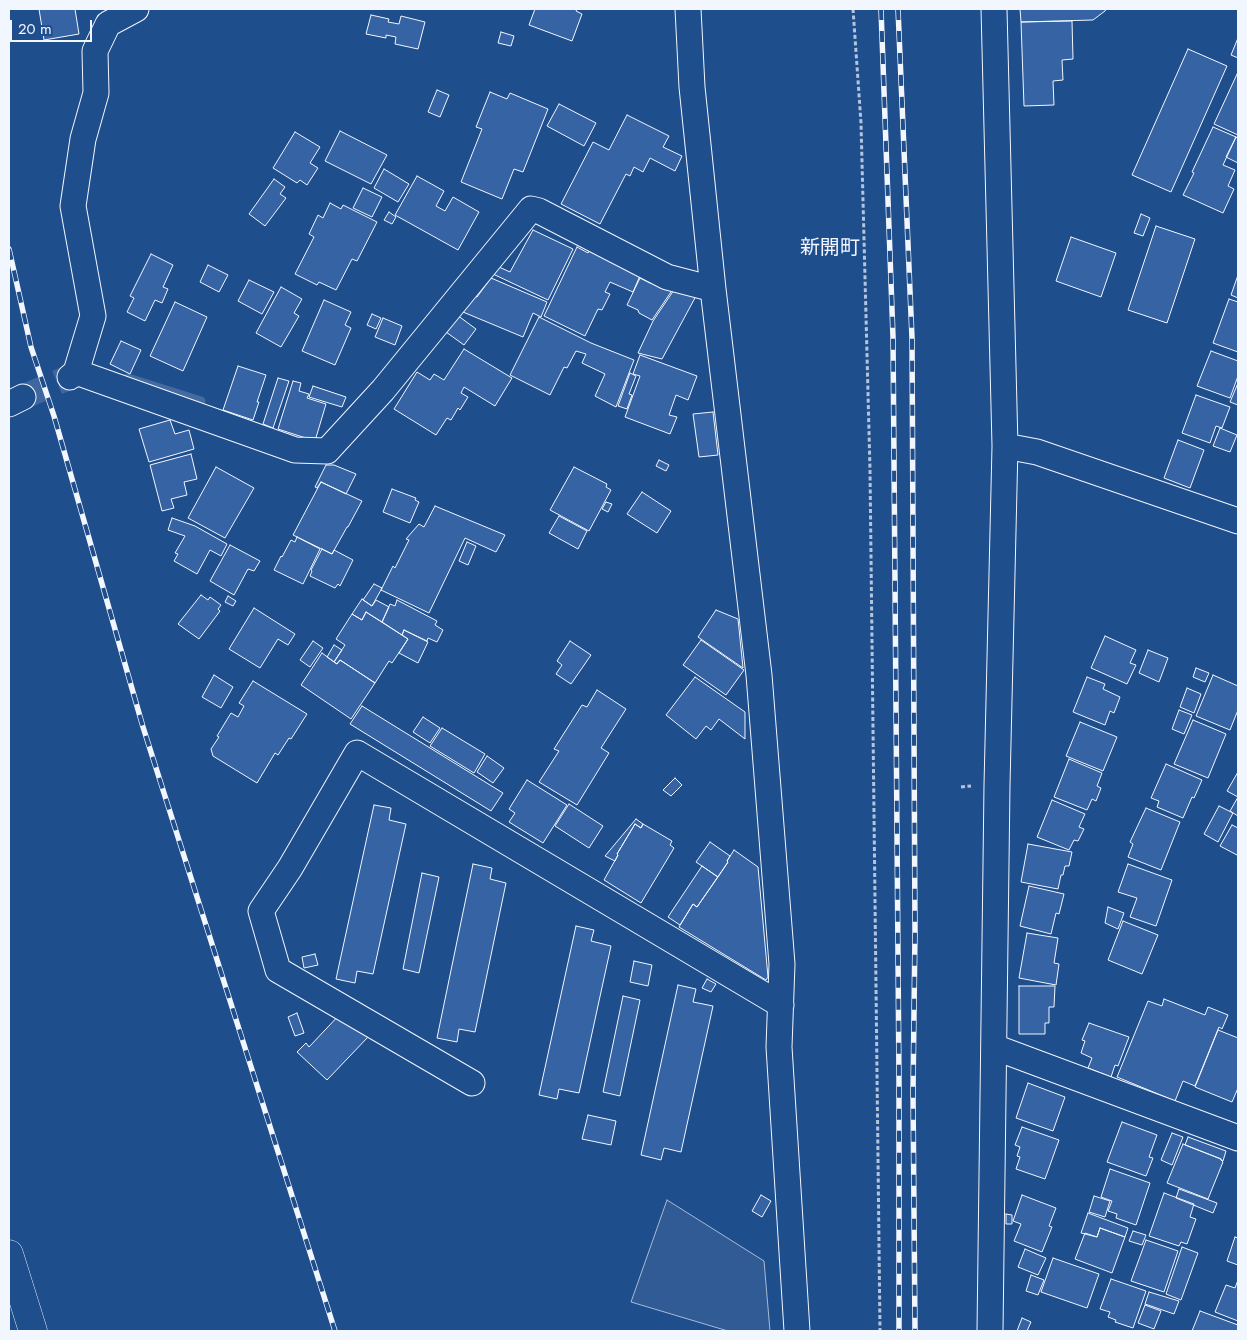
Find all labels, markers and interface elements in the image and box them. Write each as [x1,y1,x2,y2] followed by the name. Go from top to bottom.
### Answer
[12,10,95,42] scale bar
[18,18,52,40] text: 20 m
[800,237,860,261] district label: 新開町

